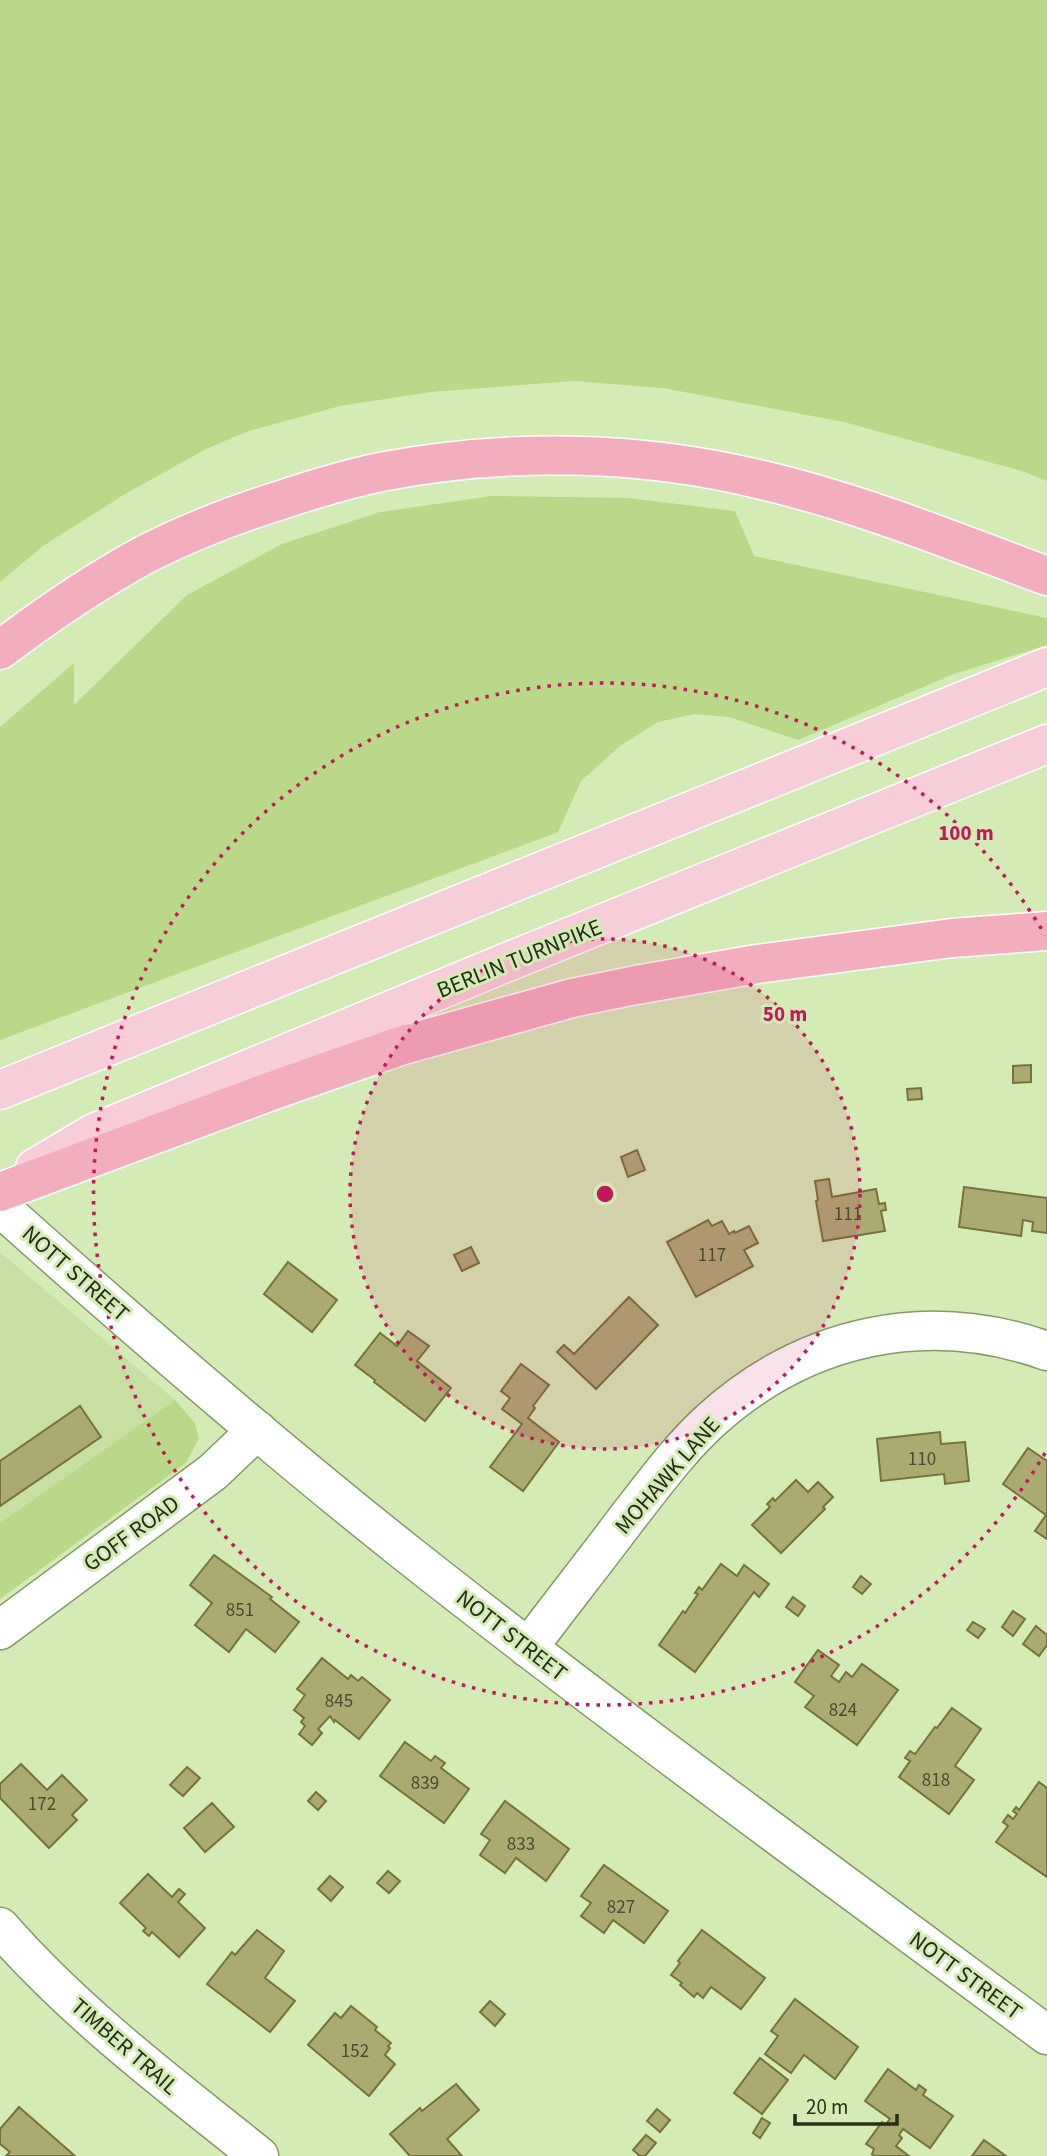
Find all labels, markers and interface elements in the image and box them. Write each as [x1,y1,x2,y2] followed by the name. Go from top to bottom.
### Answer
[938,818,994,848] text: 100 m
[432,910,607,1007] street label: BERLIN TURNPIKE
[763,999,807,1029] text: 50 m
[593,1182,617,1206] centre of rings
[834,1201,862,1228] house number: 111
[15,1217,137,1329] street label: NOTT STREET
[698,1242,726,1269] house number: 117
[607,1409,728,1541] street label: MOHAWK LANE
[908,1446,936,1473] house number: 110
[76,1487,186,1580] street label: GOFF ROAD
[449,1582,574,1689] street label: NOTT STREET
[226,1597,254,1624] house number: 851
[325,1688,353,1715] house number: 845
[829,1697,857,1724] house number: 824
[922,1767,950,1794] house number: 818
[411,1770,439,1797] house number: 839
[28,1791,56,1818] house number: 172
[507,1831,535,1858] house number: 833
[607,1894,635,1921] house number: 827
[902,1923,1029,2028] street label: NOTT STREET
[63,1990,186,2103] street label: TIMBER TRAIL
[341,2038,369,2065] house number: 152
[795,2082,897,2126] scale bar
[806,2092,848,2122] text: 20 m

